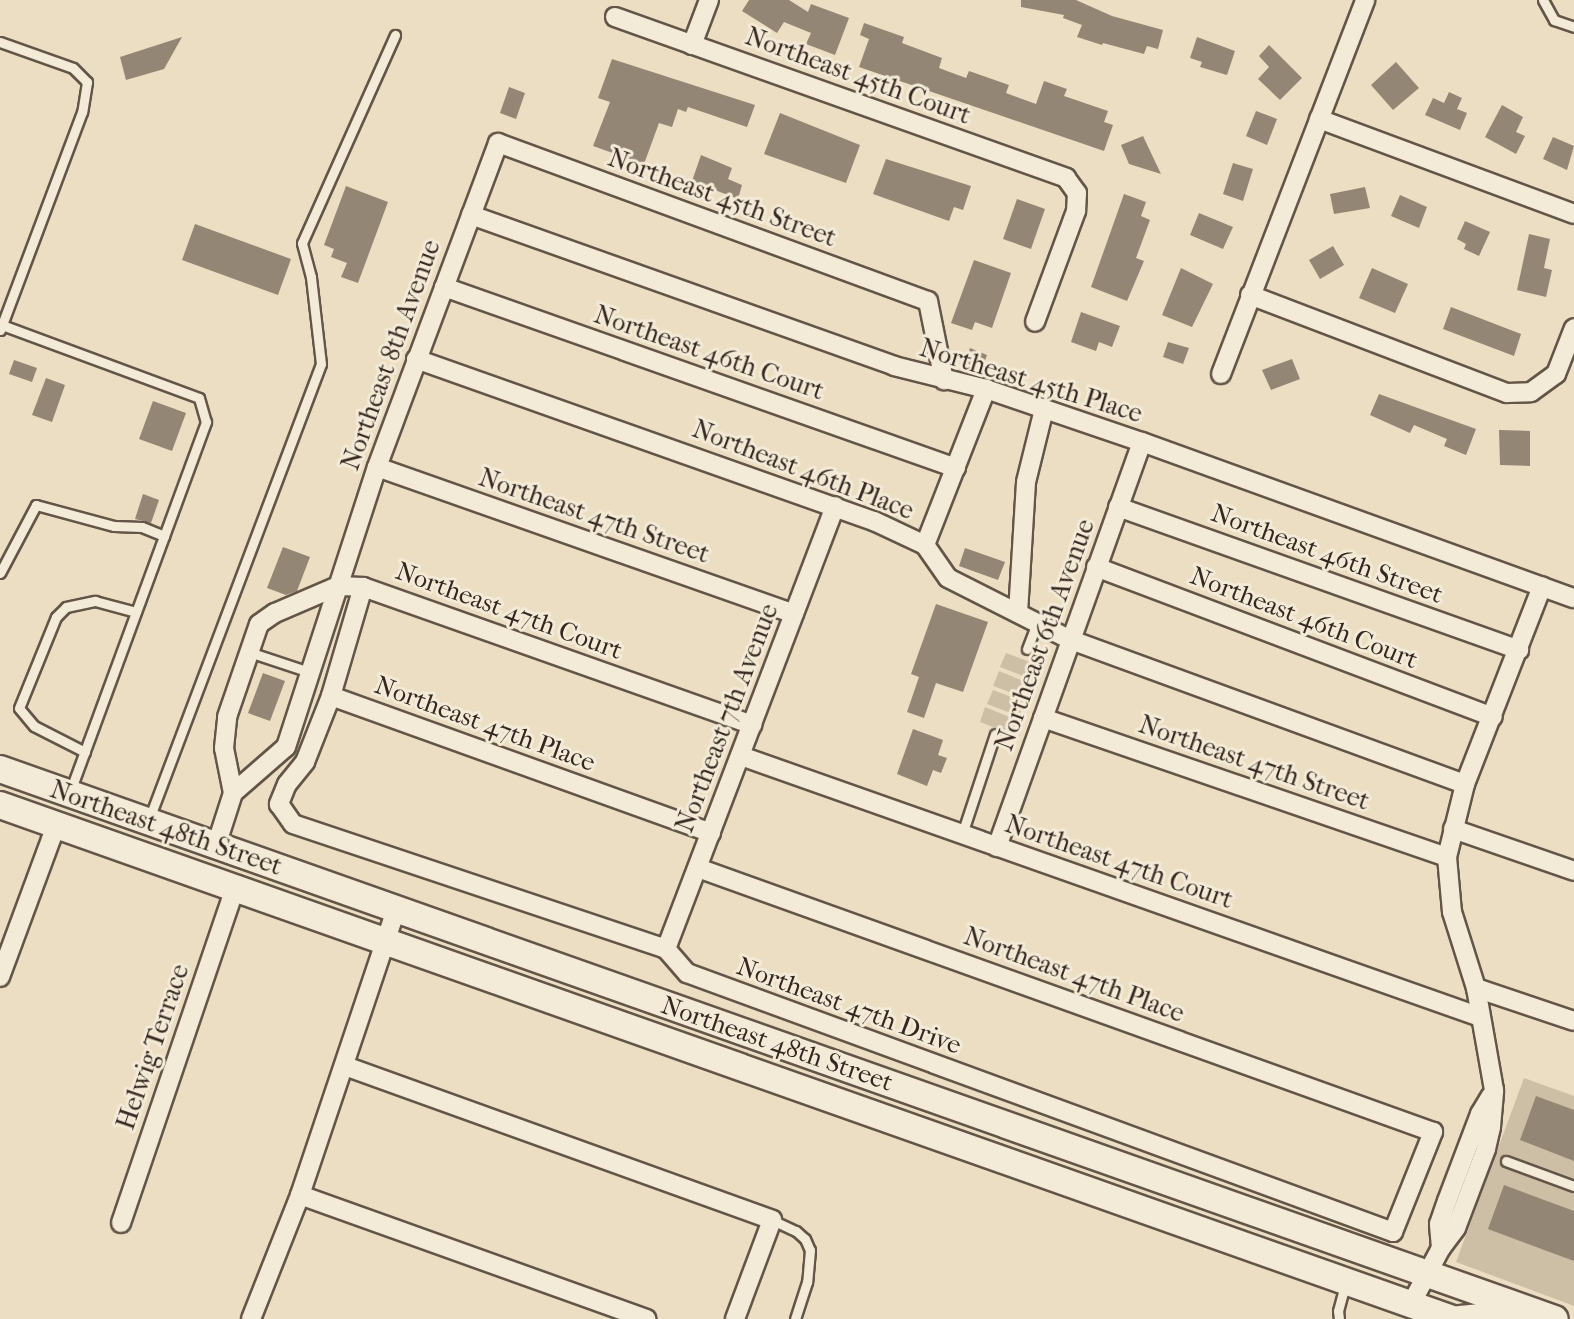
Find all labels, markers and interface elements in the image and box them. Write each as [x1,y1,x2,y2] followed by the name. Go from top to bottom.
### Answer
[741,21,975,131] street label: Northeast 45th Court
[604,142,840,254] street label: Northeast 45th Street
[335,236,447,474] street label: Northeast 8th Avenue
[590,299,828,407] street label: Northeast 46th Court
[916,332,1146,430] street label: Northeast 45th Place
[688,413,918,527] street label: Northeast 46th Place
[475,462,713,570] street label: Northeast 47th Street
[1207,498,1447,610] street label: Northeast 46th Street
[989,515,1101,755] street label: Northeast 6th Avenue
[391,556,627,666] street label: Northeast 47th Court
[1186,560,1422,676] street label: Northeast 46th Court
[669,599,785,837] street label: Northeast 7th Avenue
[370,670,600,778] street label: Northeast 47th Place
[1135,709,1373,817] street label: Northeast 47th Street
[46,774,286,882] street label: Northeast 48th Street
[1001,808,1237,916] street label: Northeast 47th Court
[959,921,1189,1029] street label: Northeast 47th Place
[732,951,966,1061] street label: Northeast 47th Drive
[110,960,196,1134] street label: Helwig Terrace
[657,990,897,1098] street label: Northeast 48th Street

